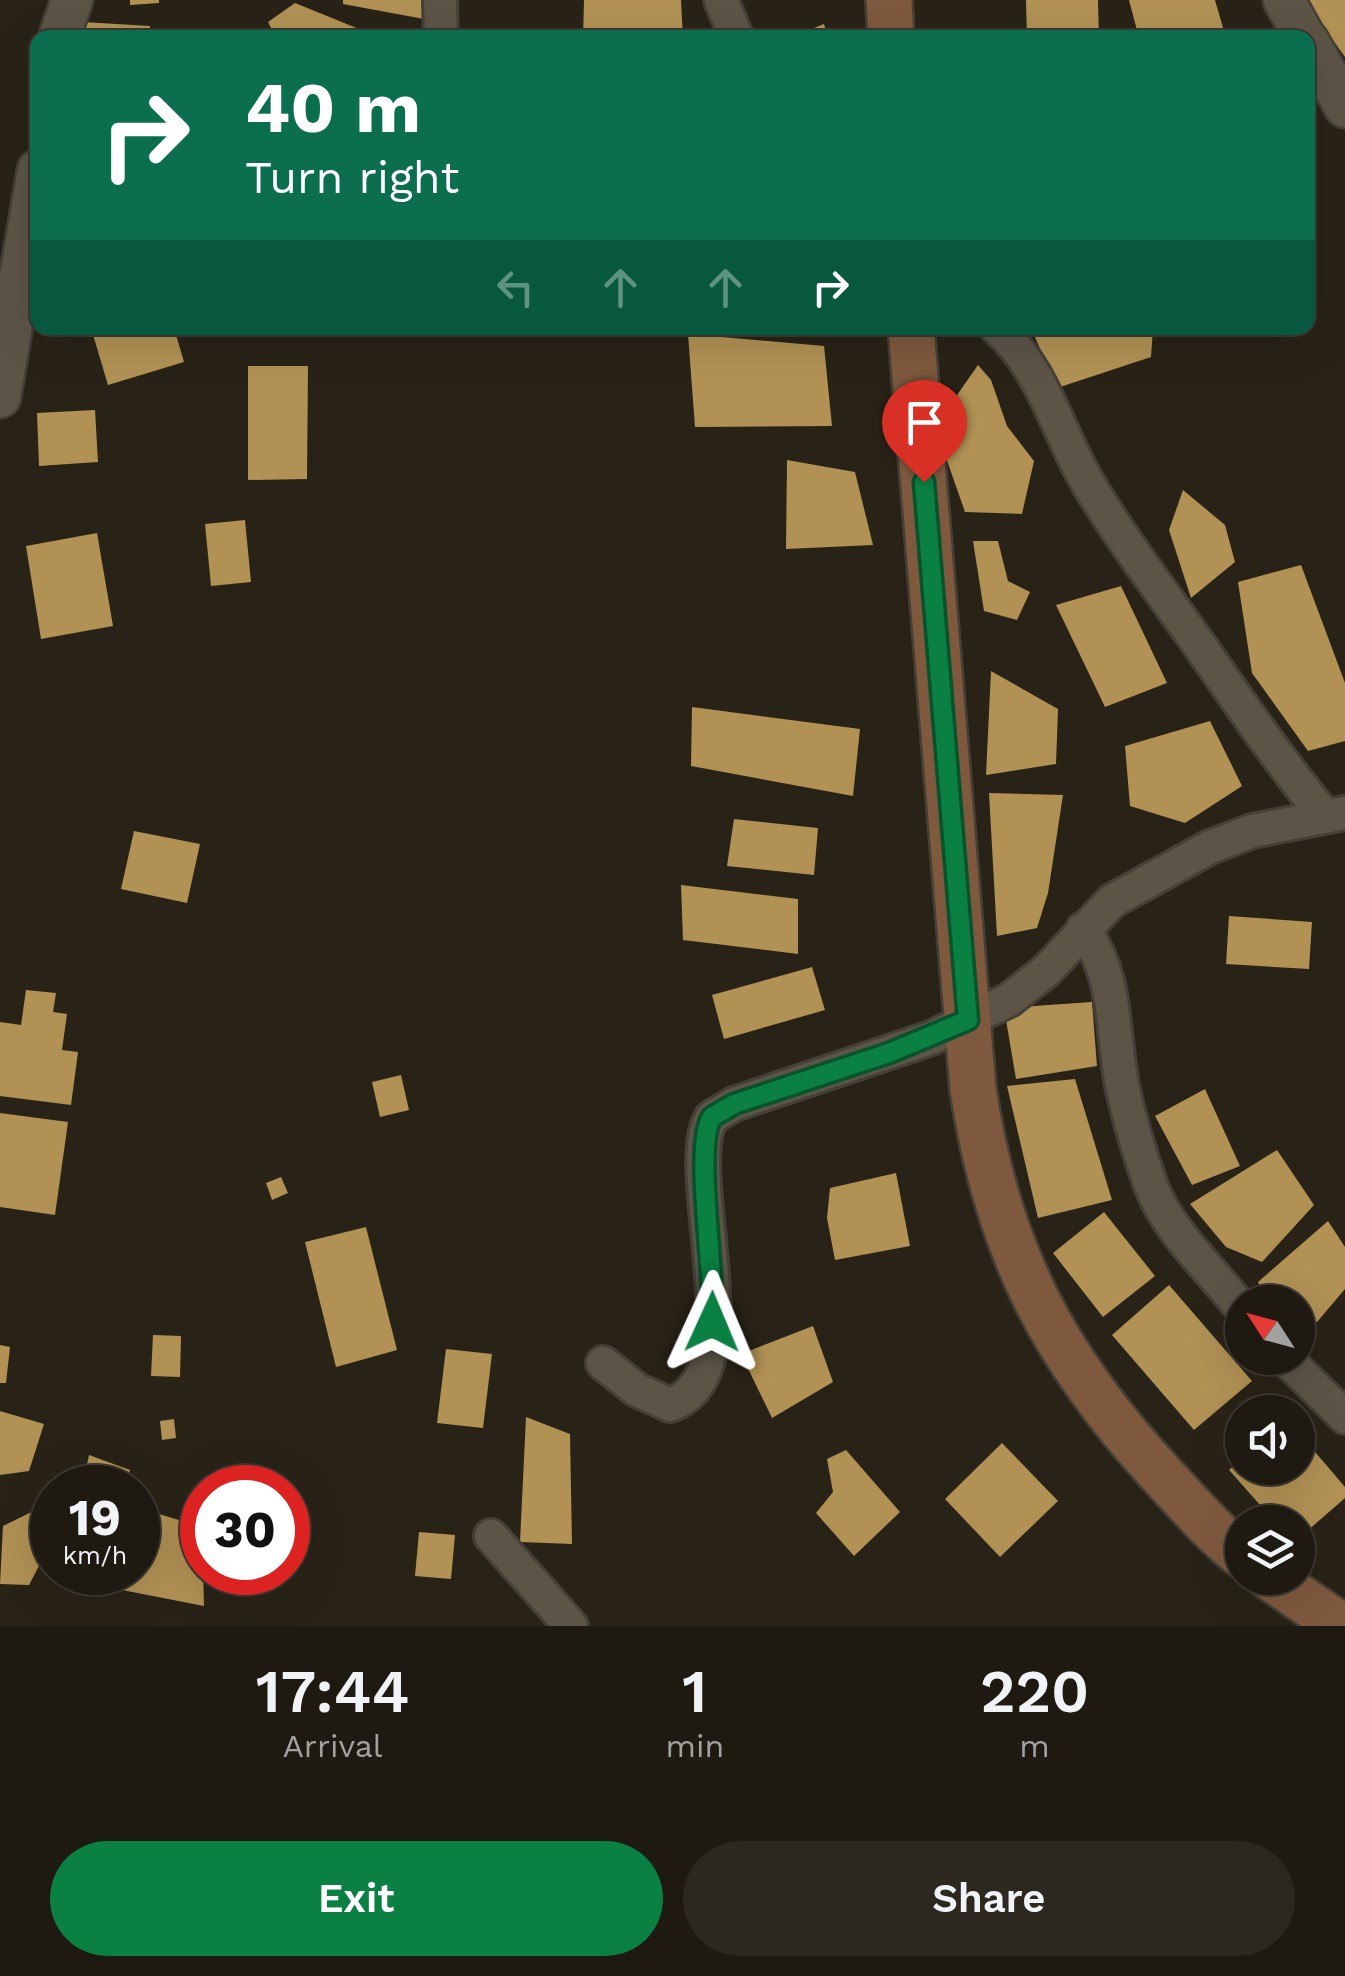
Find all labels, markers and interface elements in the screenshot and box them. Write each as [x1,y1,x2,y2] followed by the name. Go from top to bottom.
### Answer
[245,67,421,149] text: 40 m
[80,70,210,200] icon: right
[245,151,459,204] text: Turn right
[488,260,543,315] icon: left
[593,260,648,315] icon: ahead
[698,260,753,315] icon: ahead
[803,260,858,315] icon: right
[882,380,967,483] pin
[897,395,952,450] icon: arrive
[660,1270,764,1374] position arrow
[1225,1285,1315,1375] north arrow
[1225,1285,1315,1595] map controls
[1225,1395,1315,1485] button: sound
[180,1465,310,1595] speed limit sign: 30
[69,1488,121,1547] text: 19
[1225,1505,1315,1595] button: layers
[63,1541,127,1570] text: km/h
[256,1656,410,1727] text: 17:44
[682,1656,707,1727] text: 1
[980,1656,1089,1727] text: 220
[283,1727,383,1765] text: Arrival
[665,1727,724,1765] text: min
[1019,1727,1050,1765] text: m
[50,1841,663,1956] button: Exit
[683,1841,1295,1956] button: Share

